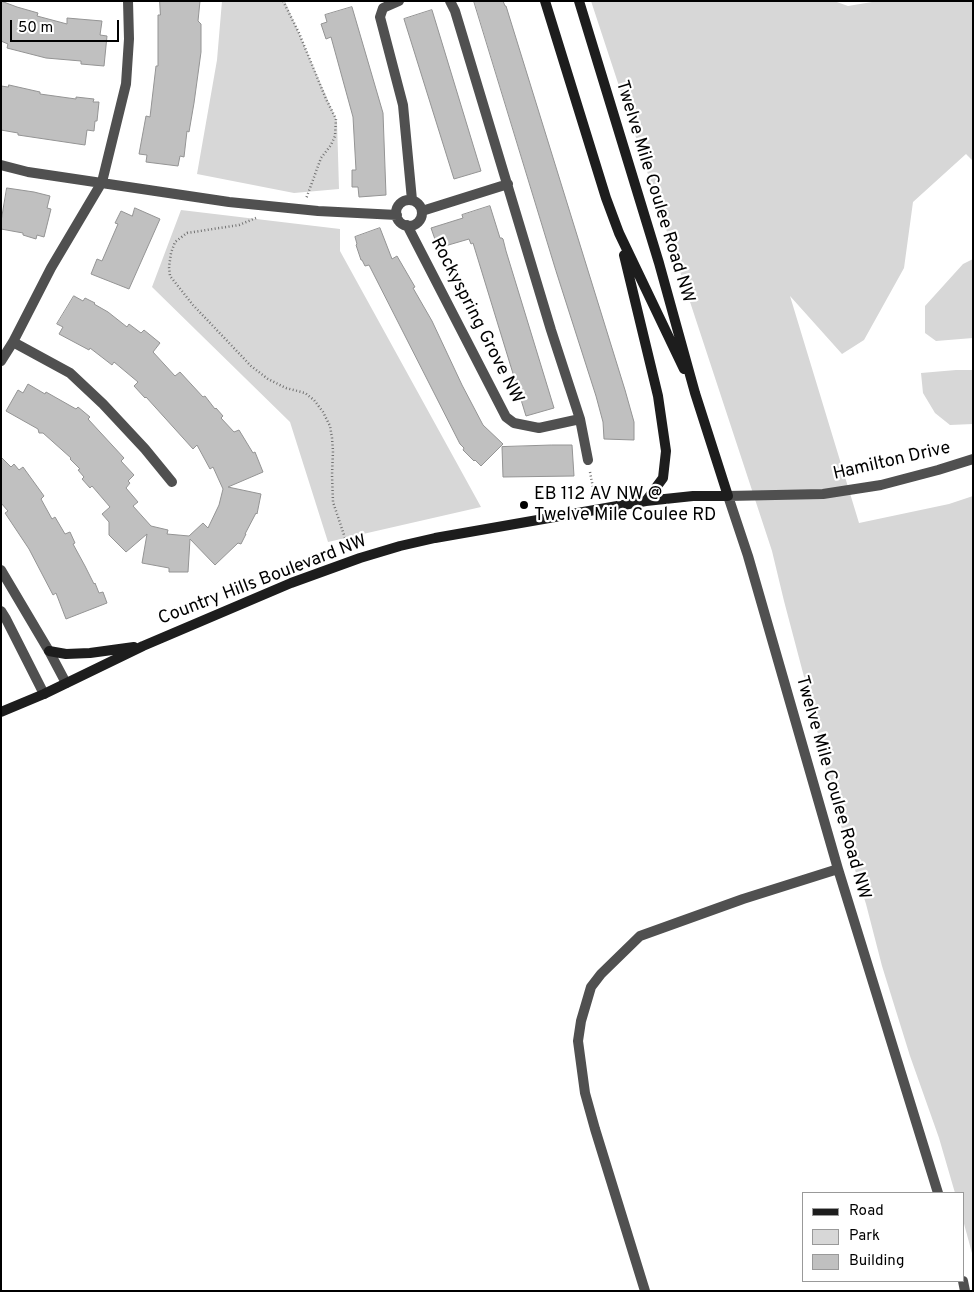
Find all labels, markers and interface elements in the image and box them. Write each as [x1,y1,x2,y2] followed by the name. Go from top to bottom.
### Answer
[12,10,121,42] scale bar
[18,19,53,38] text: 50 m
[610,78,698,306] street label: Twelve Mile Coulee Road NW
[425,234,527,408] street label: Rockyspring Grove NW
[831,438,953,486] street label: Hamilton Drive
[534,484,716,526] place label: EB 112 AV NW @ Twelve Mile Coulee RD
[518,499,530,511] marker: EB 112 AV NW @ Twelve Mile Coulee RD
[156,531,370,631] street label: Country Hills Boulevard NW
[790,674,874,902] street label: Twelve Mile Coulee Road NW
[802,1192,964,1282] legend
[849,1202,884,1221] text: Road
[849,1227,880,1246] text: Park
[849,1252,904,1271] text: Building

